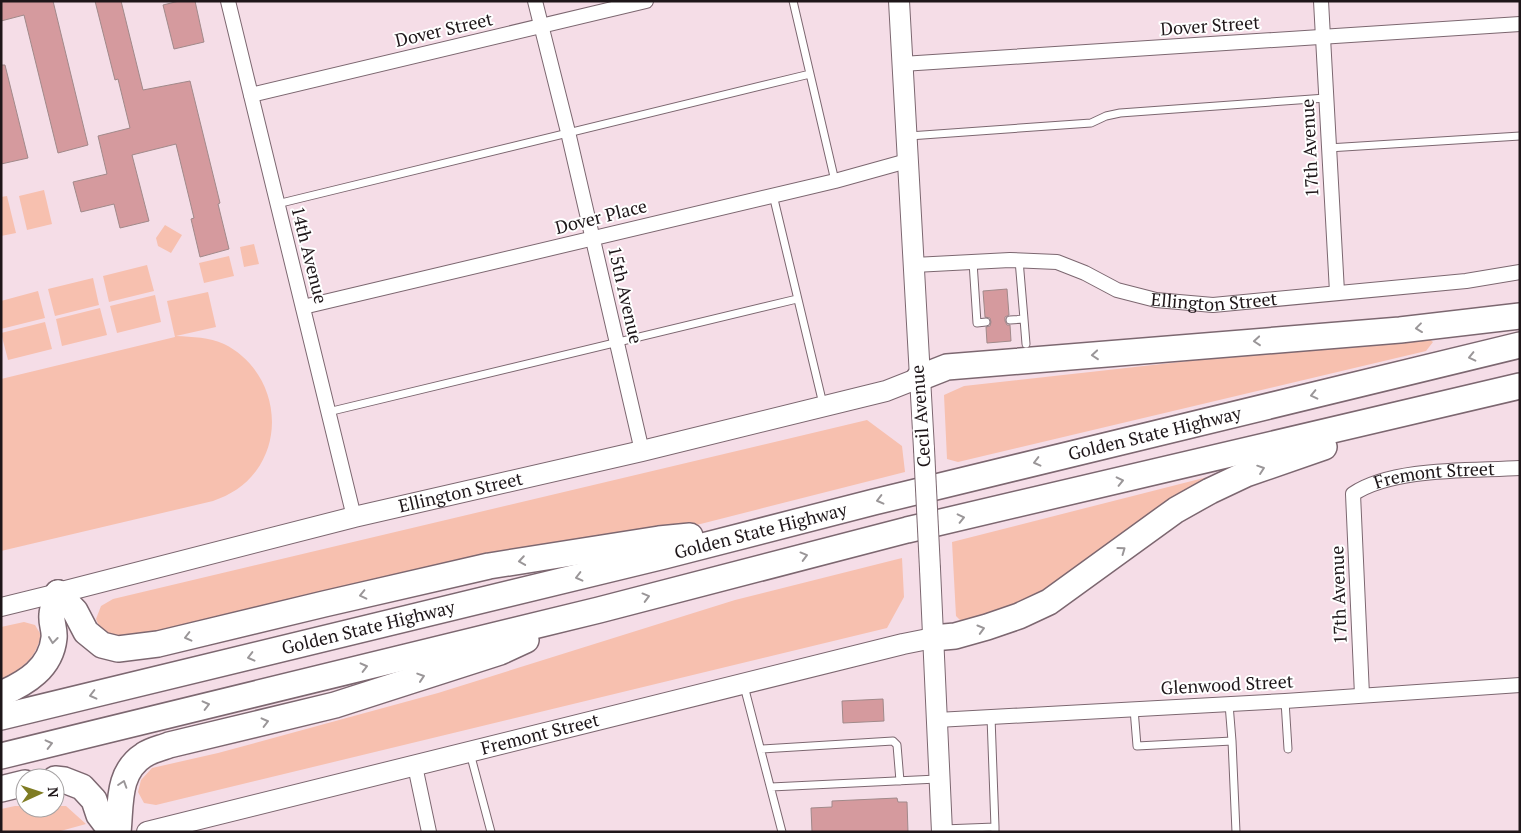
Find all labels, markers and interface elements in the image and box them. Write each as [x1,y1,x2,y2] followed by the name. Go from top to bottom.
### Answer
[393,6,495,52] street label: Dover Street
[1159,10,1261,40] street label: Dover Street
[1294,98,1324,198] street label: 17th Avenue
[552,193,649,239] street label: Dover Place
[286,204,334,306] street label: 14th Avenue
[603,244,649,346] street label: 15th Avenue
[1150,286,1278,316] street label: Ellington Street
[1415,322,1423,333] one-way arrow
[1253,335,1261,346] one-way arrow
[1091,349,1099,360] one-way arrow
[1468,351,1477,362] one-way arrow
[904,364,936,468] street label: Cecil Avenue
[1310,389,1319,399] one-way arrow
[1065,400,1244,465] street label: Golden State Highway
[1033,456,1042,467] one-way arrow
[1371,456,1495,494] street label: Fremont Street
[1256,464,1265,474] one-way arrow
[396,466,525,517] street label: Ellington Street
[1115,476,1124,487] one-way arrow
[875,494,884,505] one-way arrow
[671,496,850,564] street label: Golden State Highway
[957,513,966,524] one-way arrow
[1324,545,1352,645] street label: 17th Avenue
[1116,547,1125,557] one-way arrow
[799,552,807,562] one-way arrow
[518,555,526,566] one-way arrow
[575,571,583,581] one-way arrow
[359,589,368,600] one-way arrow
[642,593,650,603] one-way arrow
[279,594,458,659] street label: Golden State Highway
[976,624,984,634] one-way arrow
[184,631,193,642] one-way arrow
[48,636,59,644] one-way arrow
[247,651,255,661] one-way arrow
[360,662,369,673] one-way arrow
[1160,669,1294,699] street label: Glenwood Street
[417,673,425,683] one-way arrow
[88,689,97,700] one-way arrow
[202,700,211,711] one-way arrow
[478,707,602,760] street label: Fremont Street
[261,717,270,728] one-way arrow
[44,739,53,750] one-way arrow
[15,768,65,818] north arrow
[118,780,128,788] one-way arrow
[44,786,63,798] text: N

